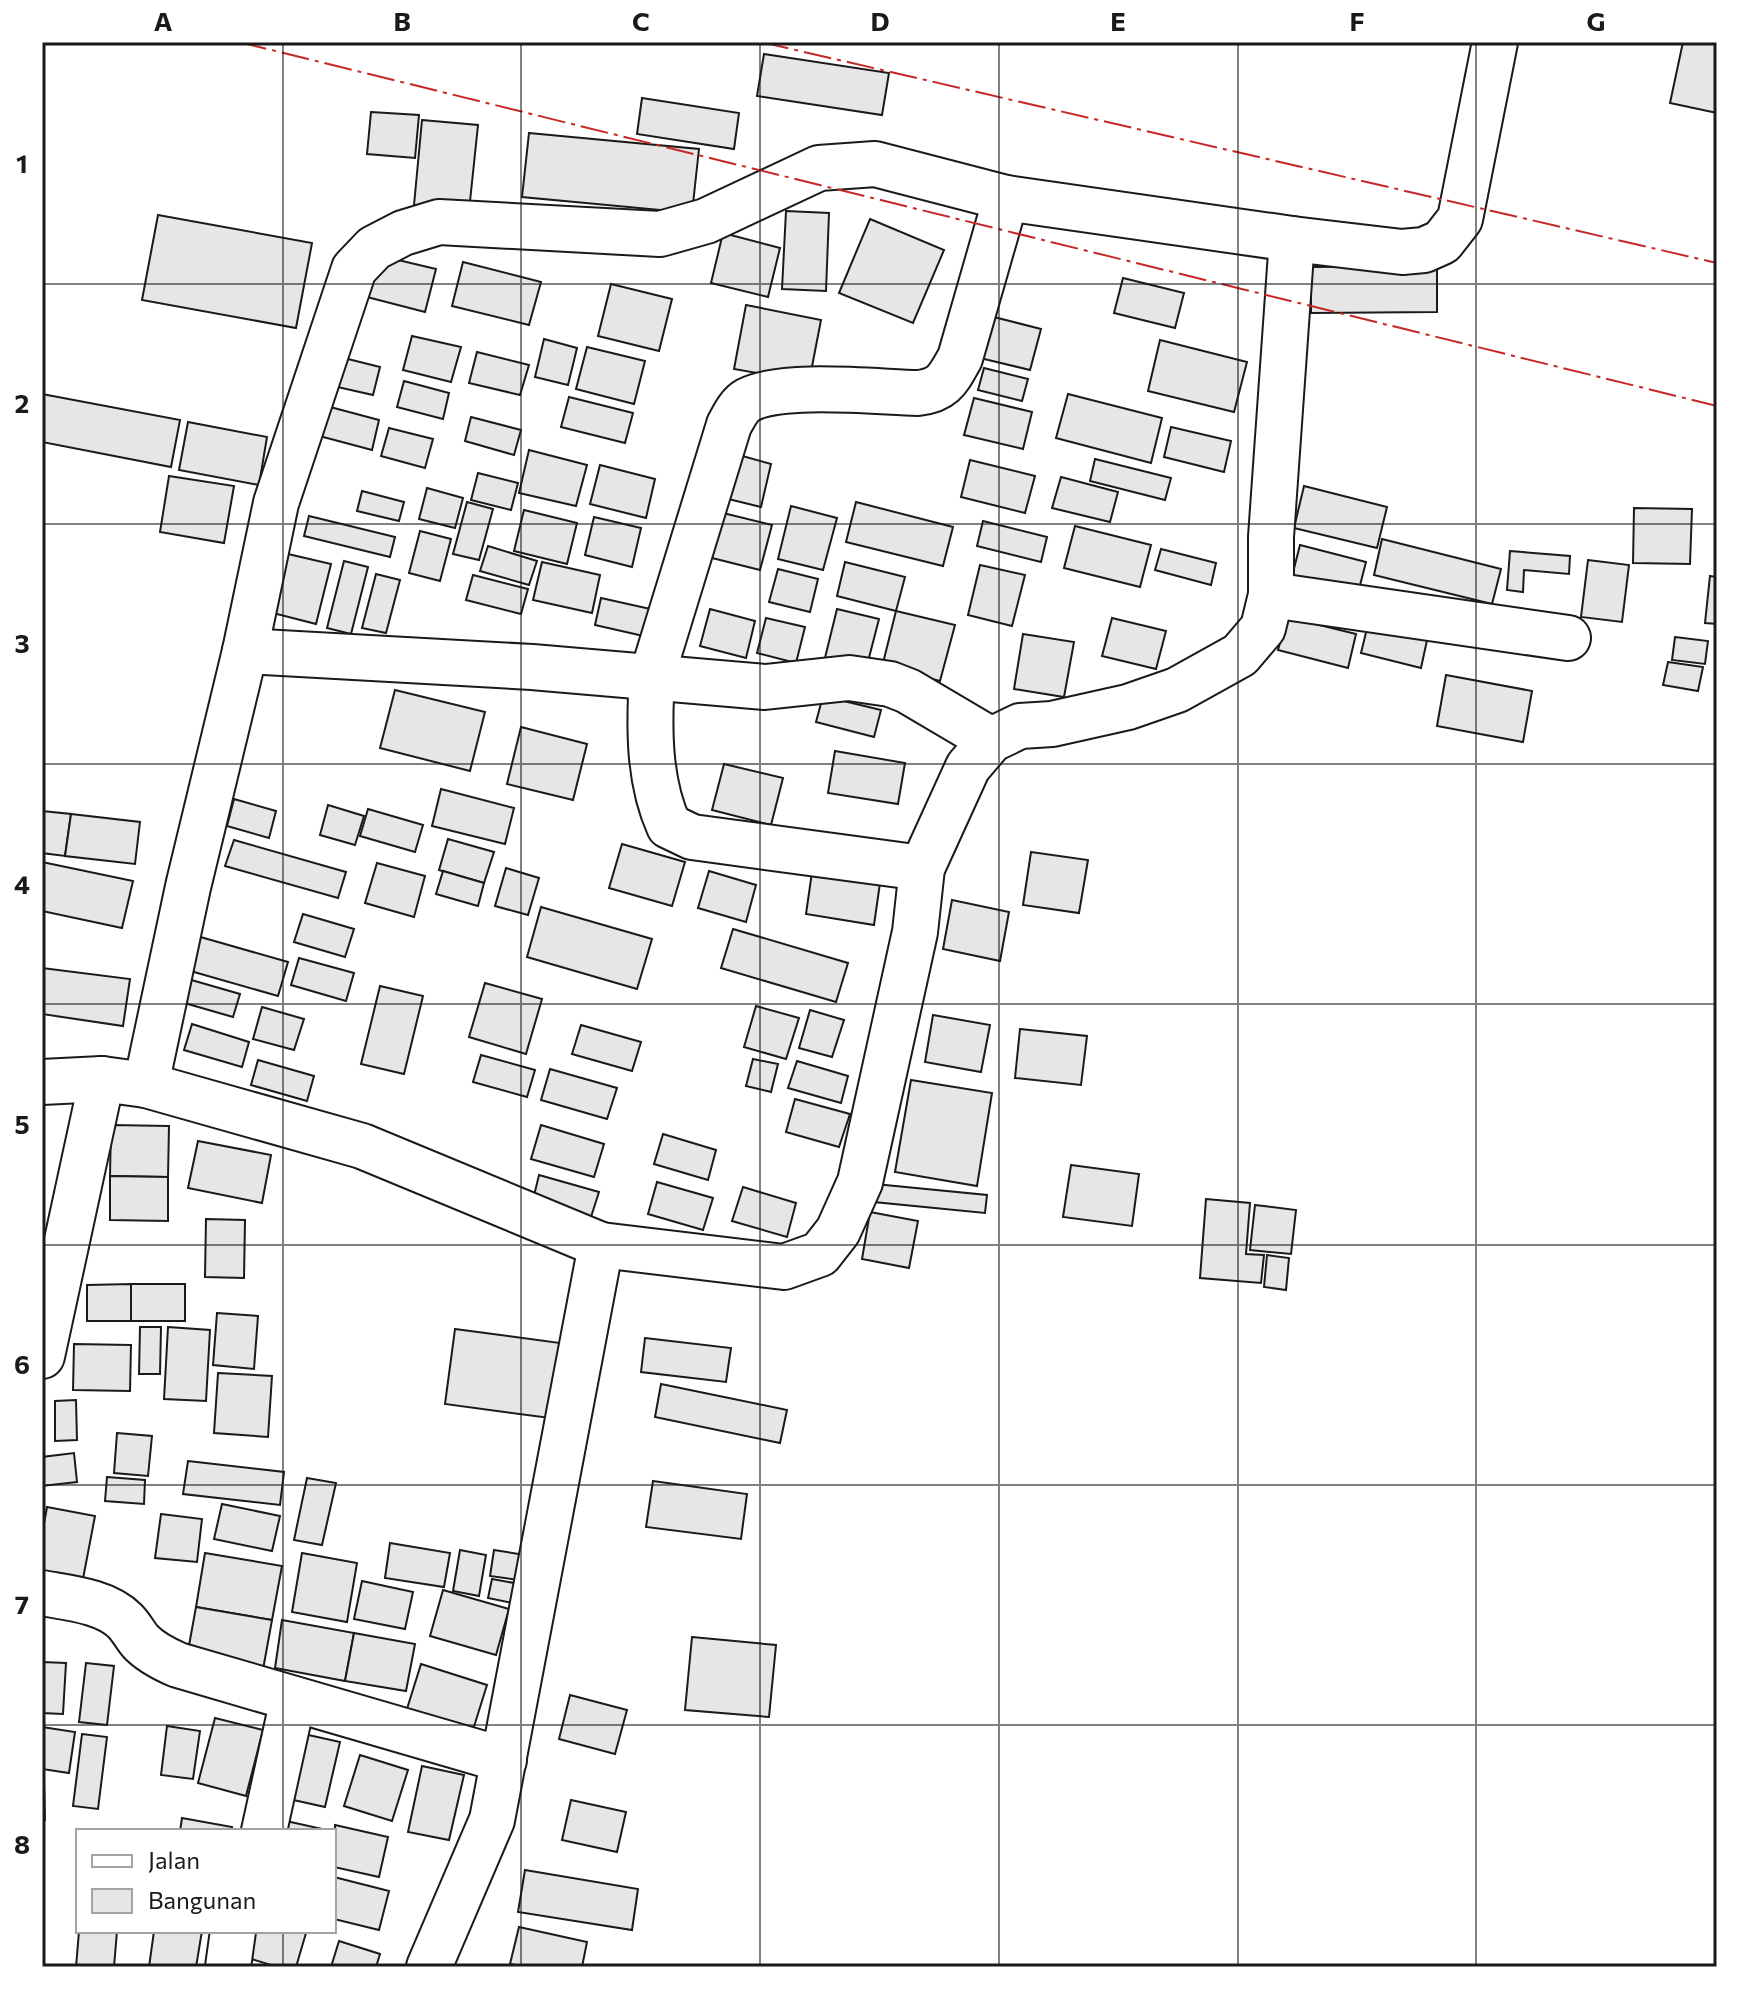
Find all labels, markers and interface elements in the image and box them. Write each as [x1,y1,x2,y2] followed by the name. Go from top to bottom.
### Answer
[154,5,173,36] text: A
[393,5,411,36] text: B
[632,5,650,36] text: C
[870,5,890,36] text: D
[1110,5,1126,36] text: E
[1349,5,1365,36] text: F
[1587,5,1605,36] text: G
[16,147,28,178] text: 1
[15,387,29,418] text: 2
[14,627,30,658] text: 3
[14,868,30,899] text: 4
[14,1108,30,1139] text: 5
[14,1348,30,1379] text: 6
[15,1588,29,1619] text: 7
[14,1828,30,1859] text: 8
[76,1829,336,1933] legend
[148,1845,200,1874] text: Jalan
[148,1885,256,1914] text: Bangunan

